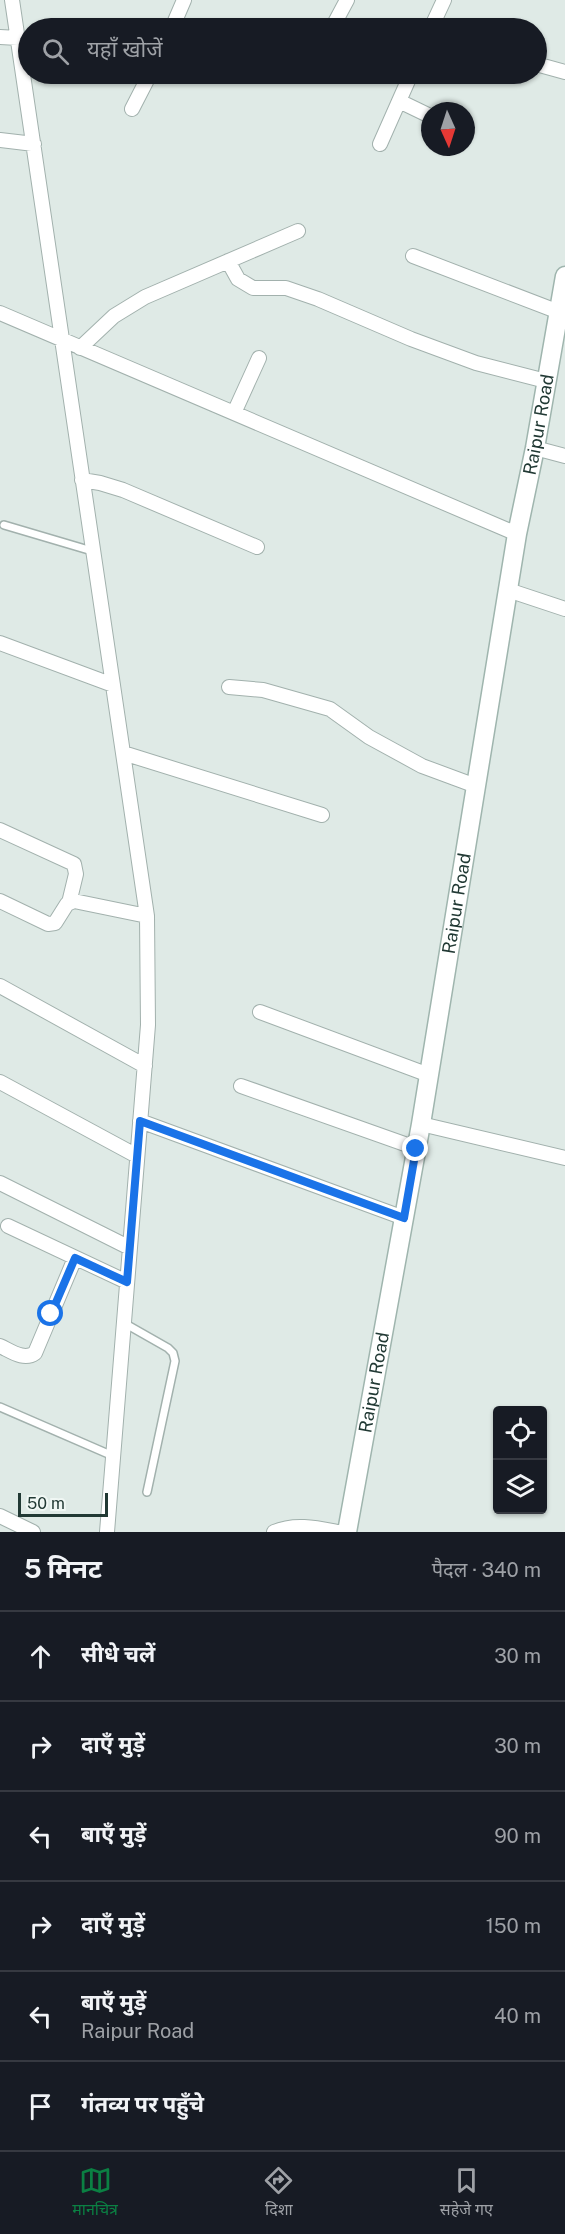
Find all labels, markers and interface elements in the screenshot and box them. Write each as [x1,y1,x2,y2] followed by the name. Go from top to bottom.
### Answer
[18,18,547,84] search box
[39,35,72,68] icon: search
[87,36,163,62] text: यहाँ खोजें
[421,102,475,156] north arrow
[519,373,558,477] street label: Raipur Road
[438,851,475,955] street label: Raipur Road
[402,1135,428,1161] route end
[37,1300,63,1326] route start
[354,1330,393,1434] street label: Raipur Road
[493,1406,547,1514] map controls
[493,1406,547,1460] button: locate
[493,1460,547,1514] button: layers
[18,1490,108,1518] scale bar
[27,1494,65,1513] text: 50 m
[24,1553,102,1584] text: 5 मिनट
[432,1558,541,1582] text: पैदल · 340 m
[24,1640,57,1673] icon: ahead
[81,1641,155,1667] text: सीधे चलें
[494,1644,541,1668] text: 30 m
[24,1730,57,1763] icon: right
[81,1731,145,1757] text: दाएँ मुड़ें
[494,1734,541,1758] text: 30 m
[24,1820,57,1853] icon: left
[81,1821,146,1847] text: बाएँ मुड़ें
[494,1824,541,1848] text: 90 m
[24,1910,57,1943] icon: right
[81,1911,145,1937] text: दाएँ मुड़ें
[486,1914,541,1938] text: 150 m
[81,1989,146,2015] text: बाएँ मुड़ें
[24,2000,57,2033] icon: left
[494,2004,541,2028] text: 40 m
[81,2019,194,2043] text: Raipur Road
[24,2090,57,2123] icon: arrive
[81,2091,204,2117] text: गंतव्य पर पहुँचे
[72,2164,118,2222] tab: मानचित्र
[262,2164,295,2222] tab: दिशा
[440,2164,493,2222] tab: सहेजे गए

